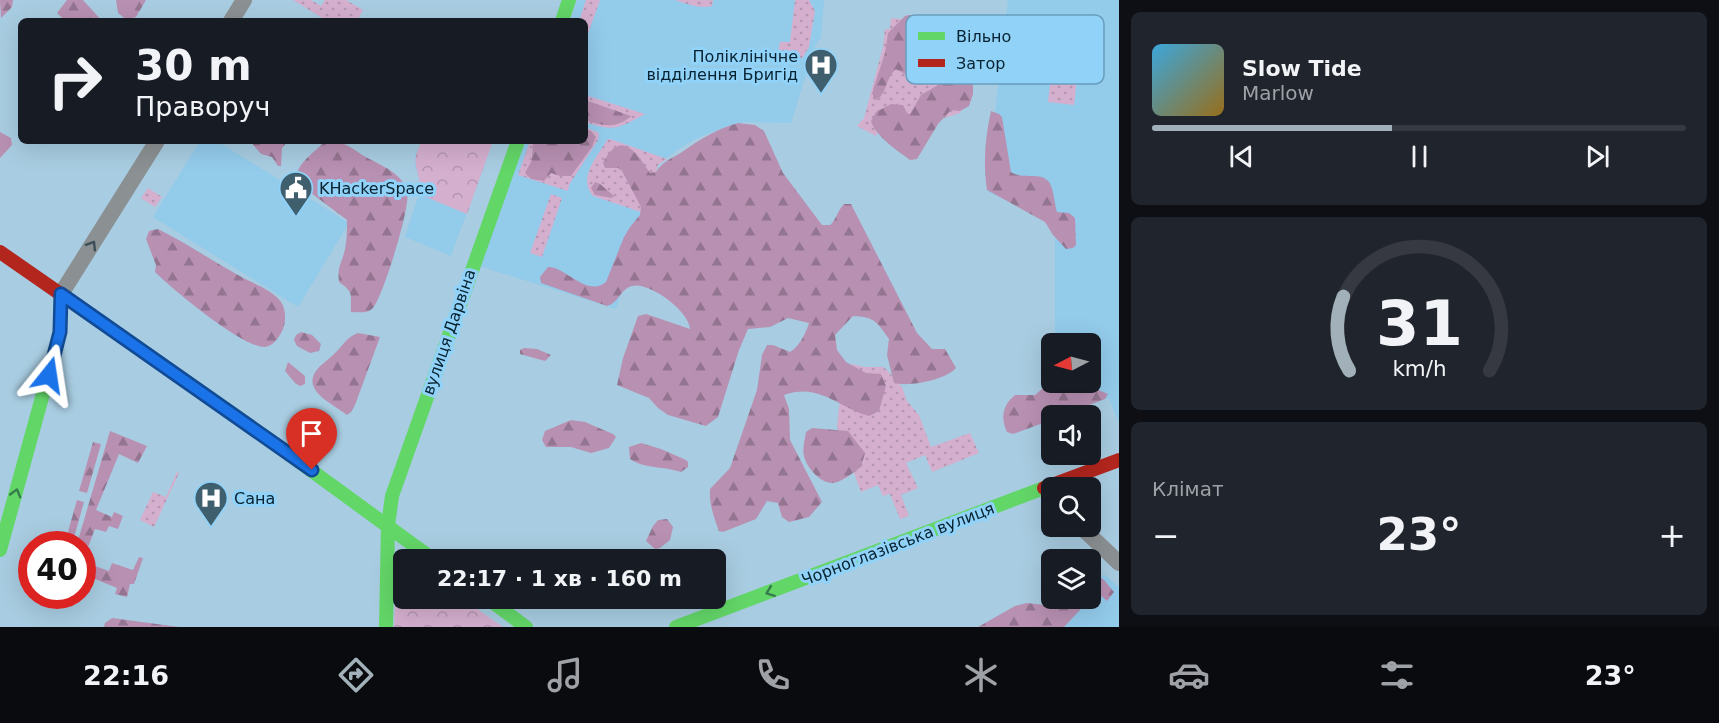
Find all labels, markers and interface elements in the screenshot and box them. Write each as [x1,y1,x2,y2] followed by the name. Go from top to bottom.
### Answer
[906,15,1104,84] legend
[956,27,1011,46] text: Вільно
[135,41,252,90] text: 30 m
[36,42,114,120] icon: right
[646,47,798,84] place label: Поліклінічне відділення Бригід
[803,47,839,94] hospital icon: Поліклінічне відділення Бригід
[956,54,1005,73] text: Затор
[1242,56,1362,81] text: Slow Tide
[1242,81,1314,105] text: Marlow
[135,91,271,122] text: Праворуч
[1225,140,1258,173] icon: previous
[1403,140,1436,173] icon: pause
[1581,140,1614,173] icon: next
[278,170,314,217] public building icon: KHackerSpace
[319,179,434,198] place label: KHackerSpace
[85,240,96,251] one-way arrow
[419,267,479,397] street label: вулиця Дарвіна
[1376,287,1462,360] text: 31
[1041,333,1101,393] north arrow
[1041,333,1101,609] map controls
[17,343,81,407] position arrow
[1392,356,1446,381] text: km/h
[1041,405,1101,465] button: sound
[286,408,337,470] pin
[295,417,328,450] icon: arrive
[1041,477,1101,537] button: search
[1152,477,1224,501] text: Клімат
[193,480,229,527] hospital icon: Сана
[9,488,21,499] one-way arrow
[234,489,275,508] place label: Сана
[799,498,997,590] street label: Чорноглазівська вулиця
[1376,508,1462,561] text: 23°
[1152,516,1180,555] text: −
[1658,516,1686,555] text: +
[18,531,96,609] speed limit sign: 40
[1041,549,1101,609] button: layers
[437,566,682,591] text: 22:17 · 1 хв · 160 m
[765,585,776,597] one-way arrow
[335,654,377,696] icon: directions
[544,654,586,696] icon: music
[752,654,794,696] icon: phone
[960,654,1002,696] icon: climate
[1168,654,1210,696] icon: car
[1376,654,1418,696] icon: filters
[83,660,169,691] text: 22:16
[1585,660,1636,691] text: 23°

